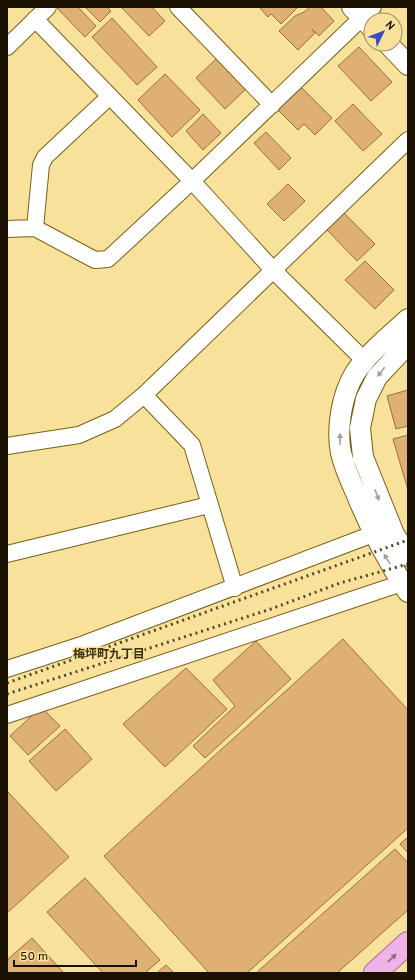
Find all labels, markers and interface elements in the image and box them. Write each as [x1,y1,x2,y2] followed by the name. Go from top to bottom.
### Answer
[363,12,403,52] north arrow
[382,18,397,34] text: N
[377,367,385,378] one-way arrow
[337,433,344,445] one-way arrow
[375,489,381,501] one-way arrow
[384,553,391,565] one-way arrow
[73,647,145,663] district label: 梅坪町九丁目
[14,942,136,968] scale bar
[20,949,48,965] text: 50 m
[387,953,397,963] one-way arrow

